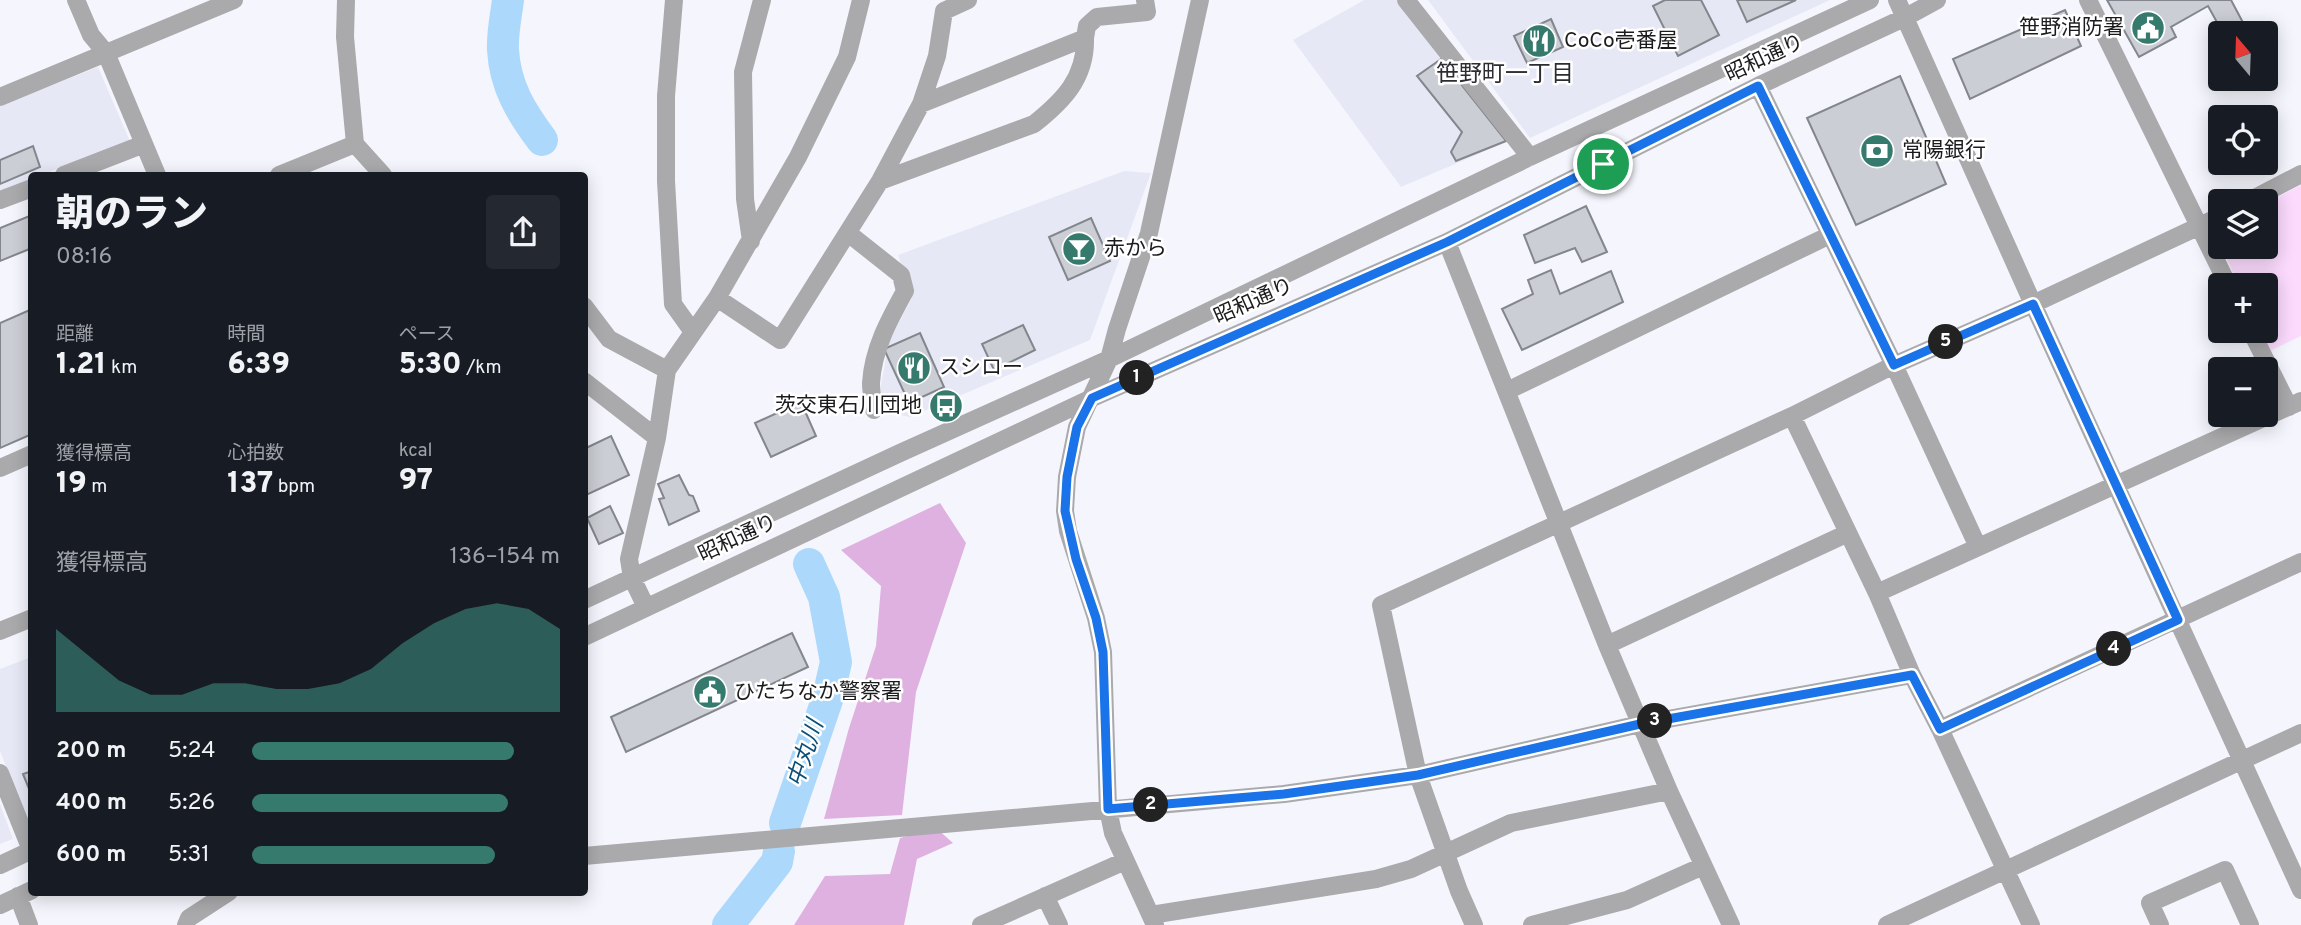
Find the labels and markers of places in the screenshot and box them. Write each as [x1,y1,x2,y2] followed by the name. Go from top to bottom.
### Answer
[2129,9,2167,47] public building icon: 笹野消防署
[2019,15,2124,42] place label: 笹野消防署
[1520,22,1558,60] restaurant icon: CoCo壱番屋
[1564,28,1678,55] place label: CoCo壱番屋
[1858,132,1896,170] bank icon: 常陽銀行
[1573,134,1633,194] pin
[1902,138,1986,165] place label: 常陽銀行
[1060,230,1098,268] bar icon: 赤から
[1104,236,1167,263] place label: 赤から
[1928,324,1964,360] pin: 5
[895,349,933,387] restaurant icon: スシロー
[939,355,1023,382] place label: スシロー
[1120,360,1154,396] pin: 1
[927,387,965,425] bus stop icon: 茨交東石川団地
[775,393,922,420] place label: 茨交東石川団地
[2096,632,2132,666] pin: 4
[691,673,729,711] public building icon: ひたちなか警察署
[734,679,902,706] place label: ひたちなか警察署
[1638,704,1672,738] pin: 3
[1134,788,1168,822] pin: 2

